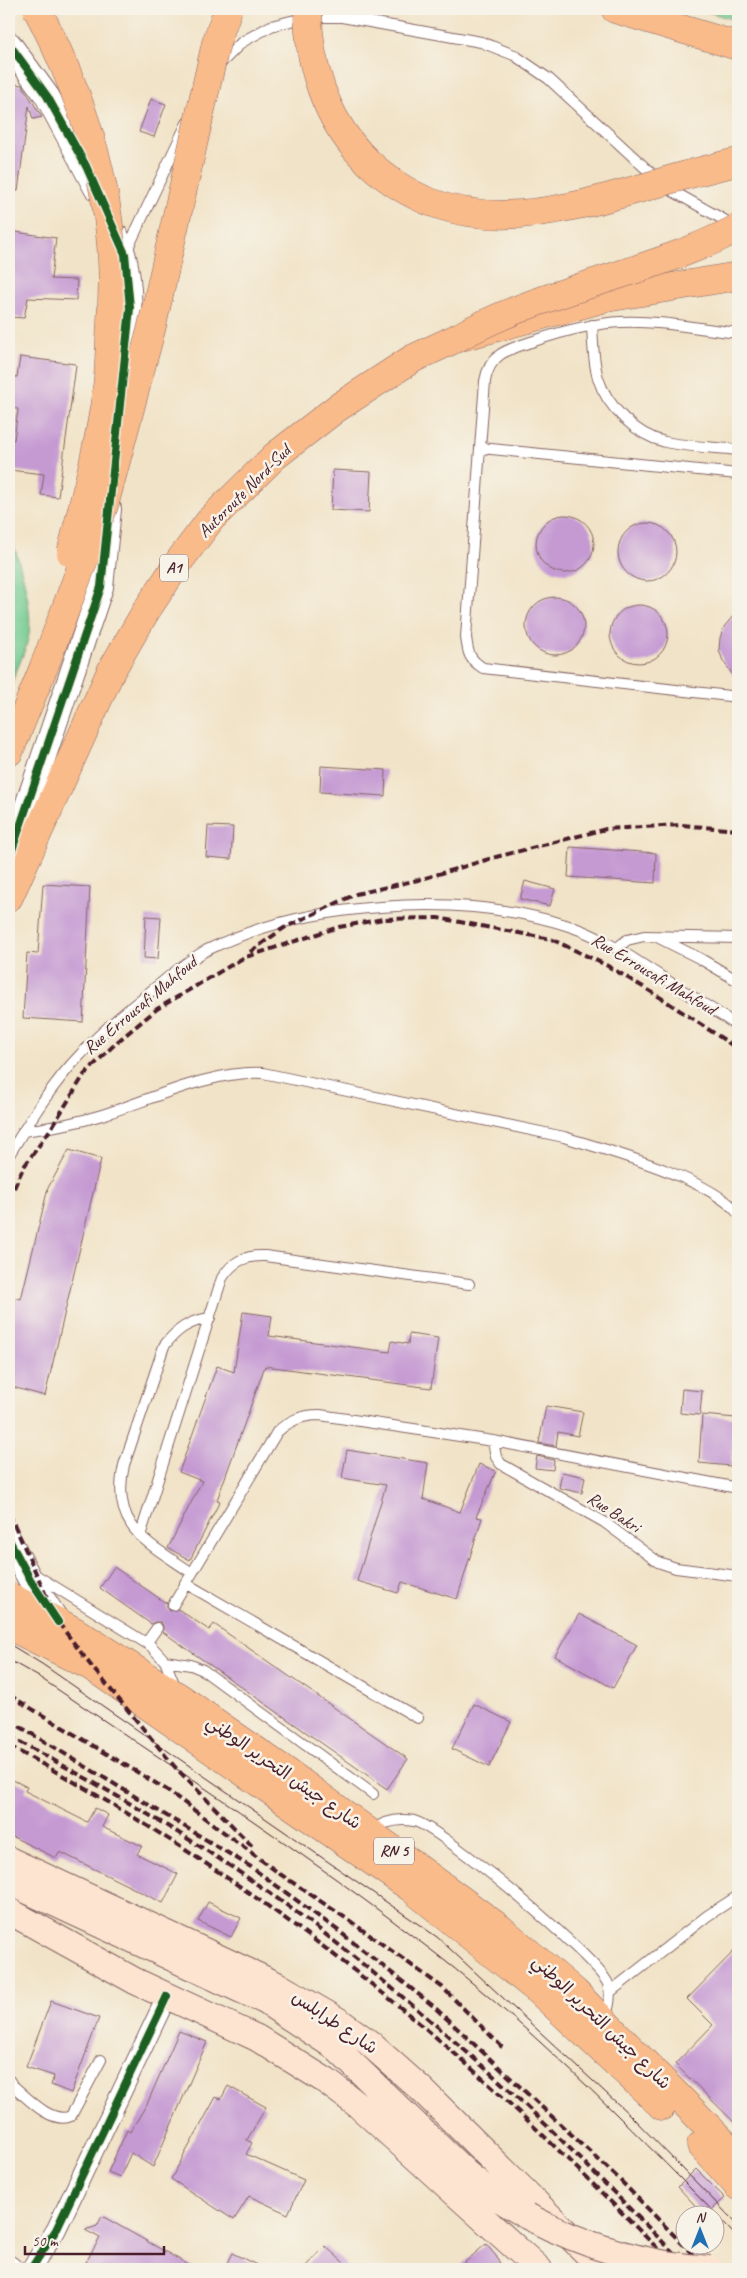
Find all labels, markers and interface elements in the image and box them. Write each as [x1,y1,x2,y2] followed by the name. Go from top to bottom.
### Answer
[193,438,297,542] street label: Autoroute Nord-Sud
[160,554,188,582] road number: A1
[588,928,723,1021] street label: Rue Errousafi Mahfoud
[79,949,203,1059] street label: Rue Errousafi Mahfoud
[583,1487,647,1539] street label: Rue Bakri
[199,1710,366,1838] street label: شارع جيش التحرير الوطني
[374,1838,414,1864] road number: RN 5
[525,1950,676,2097] street label: شارع جيش التحرير الوطني
[287,1985,382,2060] street label: شارع طرابلس
[674,2206,724,2256] north arrow
[696,2209,707,2226] text: N
[25,2223,164,2255] scale bar
[32,2232,59,2251] text: 50 m

